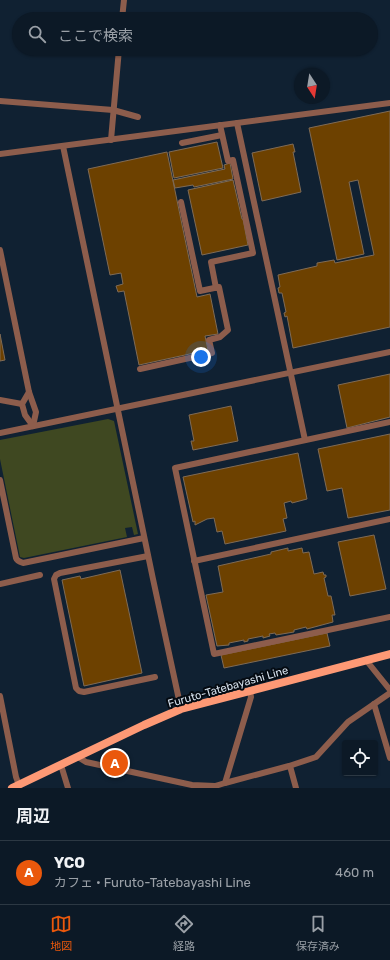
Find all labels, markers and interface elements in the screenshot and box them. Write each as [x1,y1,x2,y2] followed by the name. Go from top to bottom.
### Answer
[12,12,378,56] search box
[26,23,48,45] icon: search
[58,27,133,45] text: ここで検索
[294,68,330,104] north arrow
[191,347,211,367] your location
[166,664,290,710] street label: Furuto-Tatebayashi Line
[342,740,378,776] map controls
[342,740,378,776] button: locate
[102,748,128,778] pin: A
[16,806,50,826] text: 周辺
[54,854,85,872] text: YCO
[24,865,34,880] text: A
[335,865,374,880] text: 460 m
[54,875,251,890] text: カフェ · Furuto-Tatebayashi Line
[50,913,72,953] tab: 地図
[173,913,195,953] tab: 経路
[296,913,340,953] tab: 保存済み

